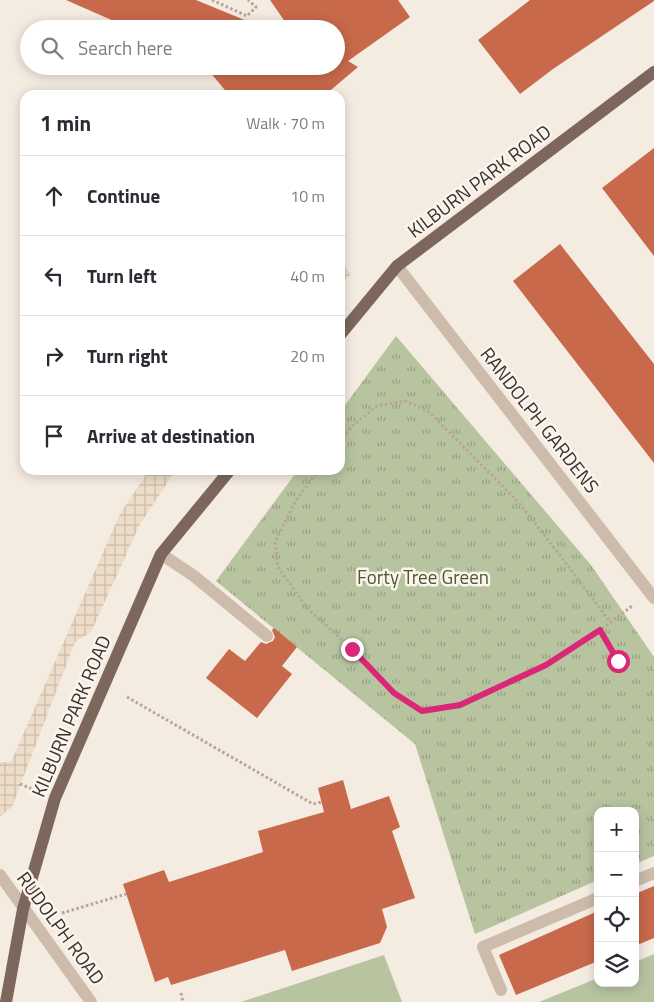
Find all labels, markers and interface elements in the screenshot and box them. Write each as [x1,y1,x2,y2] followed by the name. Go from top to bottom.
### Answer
[20,20,345,75] search box
[78,33,172,62] text: Search here
[38,34,66,62] icon: search
[40,107,91,139] text: 1 min
[246,111,325,135] text: Walk · 70 m
[401,117,557,244] street label: KILBURN PARK ROAD
[87,181,160,210] text: Continue
[40,182,68,210] icon: ahead
[290,184,325,208] text: 10 m
[87,261,157,290] text: Turn left
[40,262,68,290] icon: left
[290,264,325,288] text: 40 m
[474,340,607,499] street label: RANDOLPH GARDENS
[87,341,168,370] text: Turn right
[40,342,68,370] icon: right
[290,344,325,368] text: 20 m
[87,421,255,450] text: Arrive at destination
[40,422,68,450] icon: arrive
[357,562,489,591] park label: Forty Tree Green
[23,630,118,801] street label: KILBURN PARK ROAD
[341,638,364,661] route end
[607,650,630,673] route start
[594,807,639,987] map controls
[594,807,639,852] button: +
[594,852,639,897] button: −
[10,865,112,990] street label: RUDOLPH ROAD
[594,897,639,942] button: locate
[594,942,639,987] button: layers

